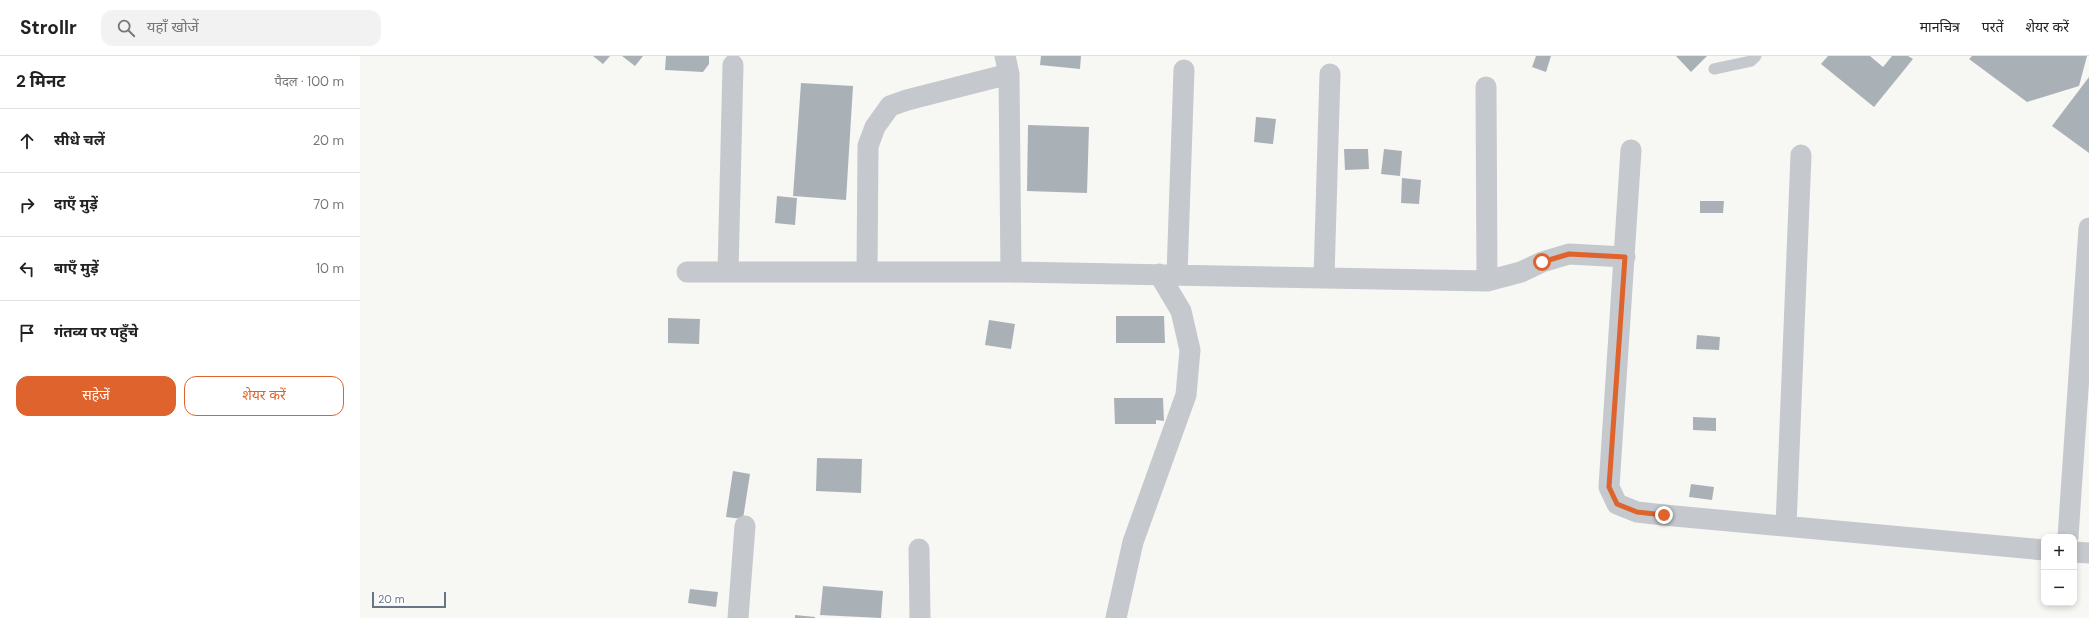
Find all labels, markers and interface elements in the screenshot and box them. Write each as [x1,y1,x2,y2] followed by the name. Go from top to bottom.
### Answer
[101,10,381,46] search box
[20,15,77,40] text: Strollr
[115,17,137,39] icon: search
[147,17,199,37] text: यहाँ खोजें
[1920,18,1960,36] text: मानचित्र
[1982,18,2003,36] text: परतें
[2025,18,2069,36] text: शेयर करें
[16,70,66,92] text: 2 मिनट
[275,73,344,90] text: पैदल · 100 m
[16,130,38,152] icon: ahead
[54,130,105,150] text: सीधे चलें
[313,132,344,149] text: 20 m
[16,194,38,216] icon: right
[54,194,98,214] text: दाएँ मुड़ें
[313,196,344,213] text: 70 m
[1533,253,1551,271] route start
[16,258,38,280] icon: left
[54,258,99,278] text: बाएँ मुड़ें
[316,260,344,277] text: 10 m
[16,322,38,344] icon: arrive
[54,322,138,342] text: गंतव्य पर पहुँचे
[16,376,176,416] button: सहेजें
[184,376,344,416] button: शेयर करें
[1655,506,1673,524] route end
[2041,534,2077,606] map controls
[2041,534,2077,570] button: +
[2041,570,2077,606] button: −
[372,590,446,609] scale bar
[378,592,404,606] text: 20 m

